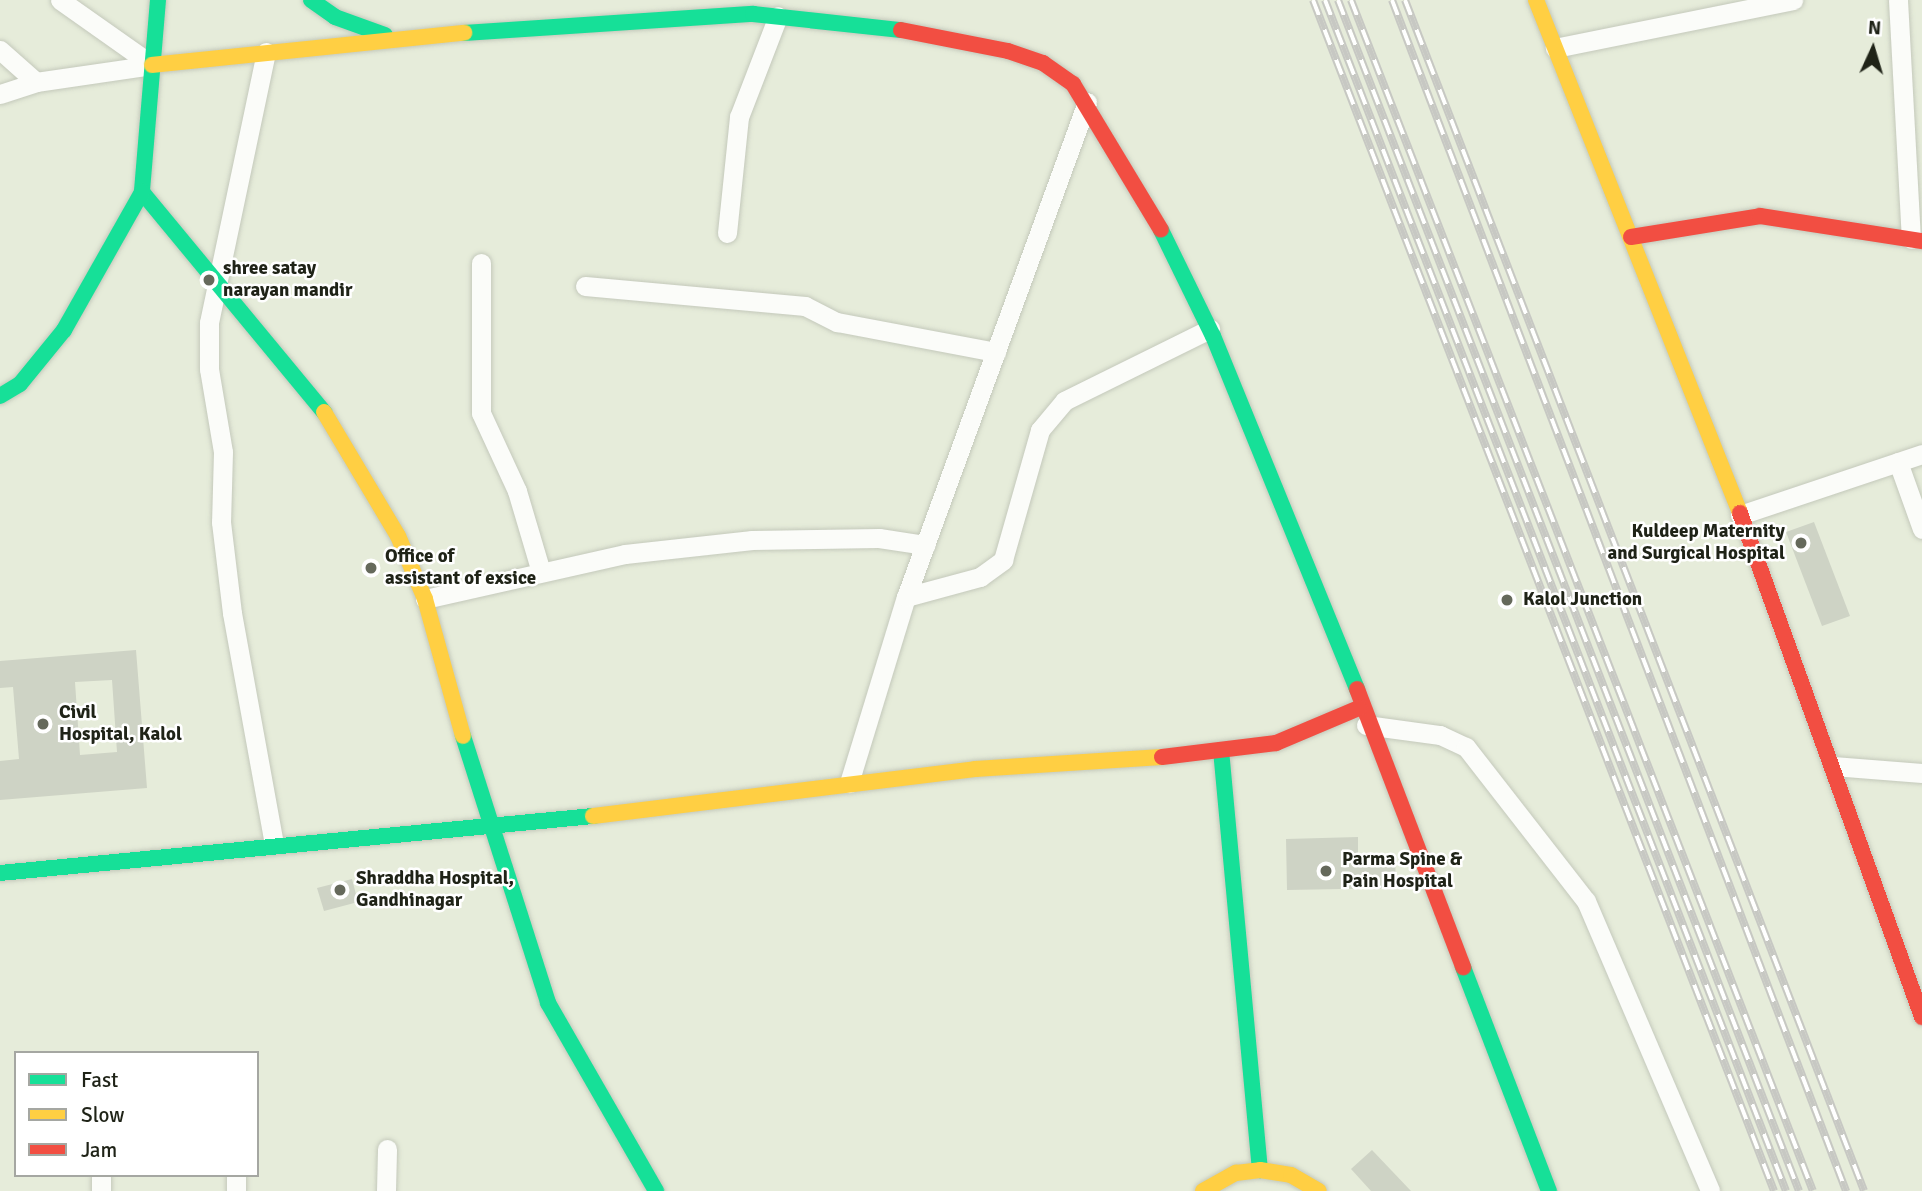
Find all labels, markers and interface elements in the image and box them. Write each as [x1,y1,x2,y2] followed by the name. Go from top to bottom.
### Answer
[1838,14,1908,84] north arrow
[1867,16,1882,40] text: N
[223,258,352,302] place label: shree satay narayan mandir
[201,272,217,288] marker: shree satay narayan mandir
[1607,521,1785,565] place label: Kuldeep Maternity and Surgical Hospital
[1791,533,1811,553] marker: Kuldeep Maternity and Surgical Hospital
[385,546,536,590] place label: Office of assistant of exsice
[363,560,379,576] marker: Office of assistant of exsice
[1523,589,1642,611] place label: Kalol Junction
[1497,590,1517,610] marker: Kalol Junction
[59,702,182,746] place label: Civil Hospital, Kalol
[33,714,53,734] marker: Civil Hospital, Kalol
[1342,849,1462,893] place label: Parma Spine & Pain Hospital
[1316,861,1336,881] marker: Parma Spine & Pain Hospital
[356,868,514,912] place label: Shraddha Hospital, Gandhinagar
[330,880,350,900] marker: Shraddha Hospital, Gandhinagar
[14,1051,259,1177] legend
[81,1067,118,1093] text: Fast
[81,1102,125,1128] text: Slow
[81,1137,117,1163] text: Jam

